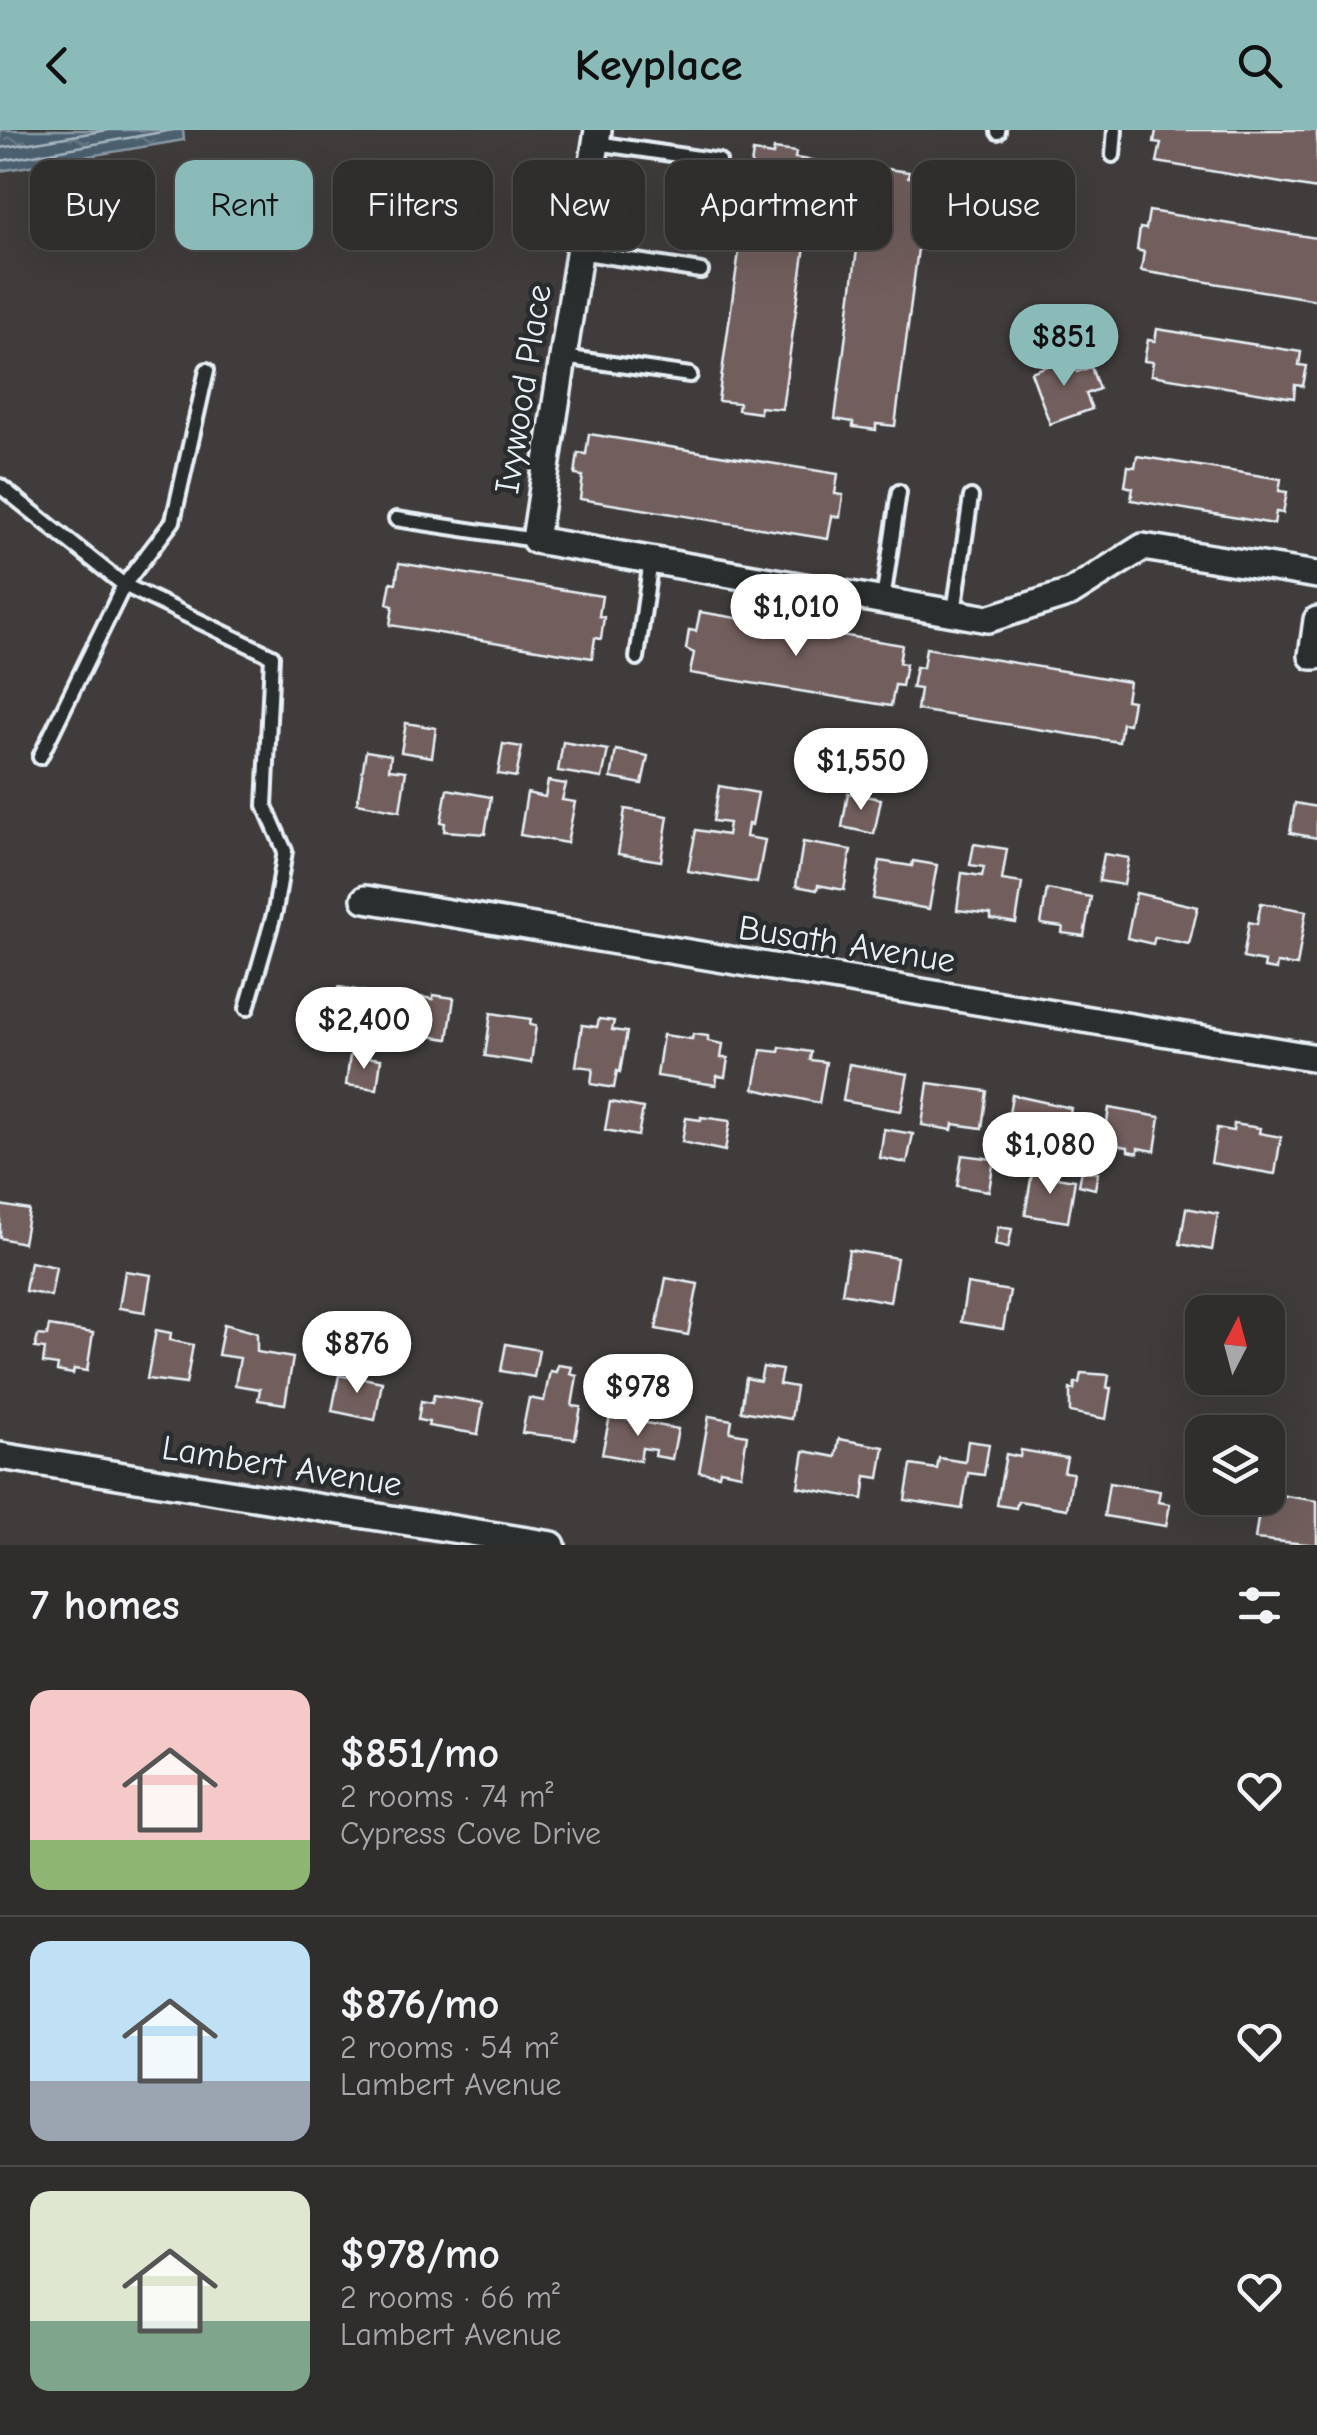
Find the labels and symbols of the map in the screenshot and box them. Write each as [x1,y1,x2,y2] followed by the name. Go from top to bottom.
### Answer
[486,281,560,497] street label: Ivywood Place
[1005,304,1123,389] pin: $851
[715,574,877,659] pin: $1,010
[780,728,942,813] pin: $1,550
[736,907,958,981] street label: Busath Avenue
[283,987,445,1072] pin: $2,400
[969,1112,1131,1197] pin: $1,080
[1185,1295,1285,1395] north arrow
[298,1311,416,1396] pin: $876
[579,1354,697,1439] pin: $978
[159,1427,405,1505] street label: Lambert Avenue

